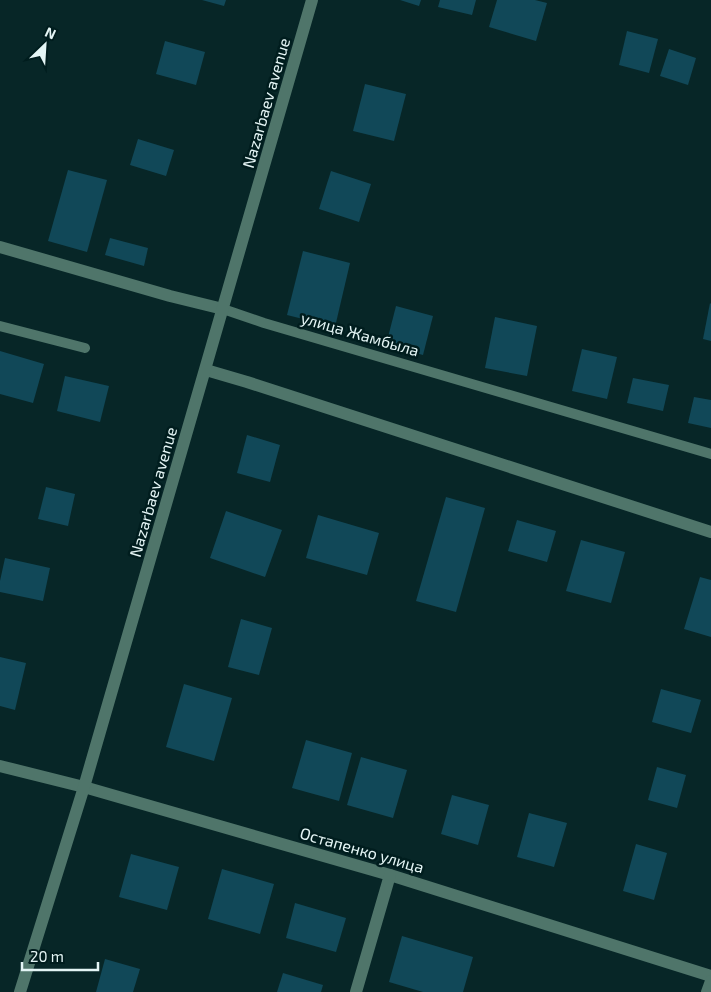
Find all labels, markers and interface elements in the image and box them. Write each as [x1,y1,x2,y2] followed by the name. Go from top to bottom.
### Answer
[20,20,70,70] north arrow
[43,23,59,43] text: N
[238,36,293,170] street label: Nazarbaev avenue
[299,308,421,360] street label: улица Жамбыла
[125,425,180,559] street label: Nazarbaev avenue
[298,823,426,877] street label: Остапенко улица
[22,940,99,972] scale bar
[30,947,64,965] text: 20 m

